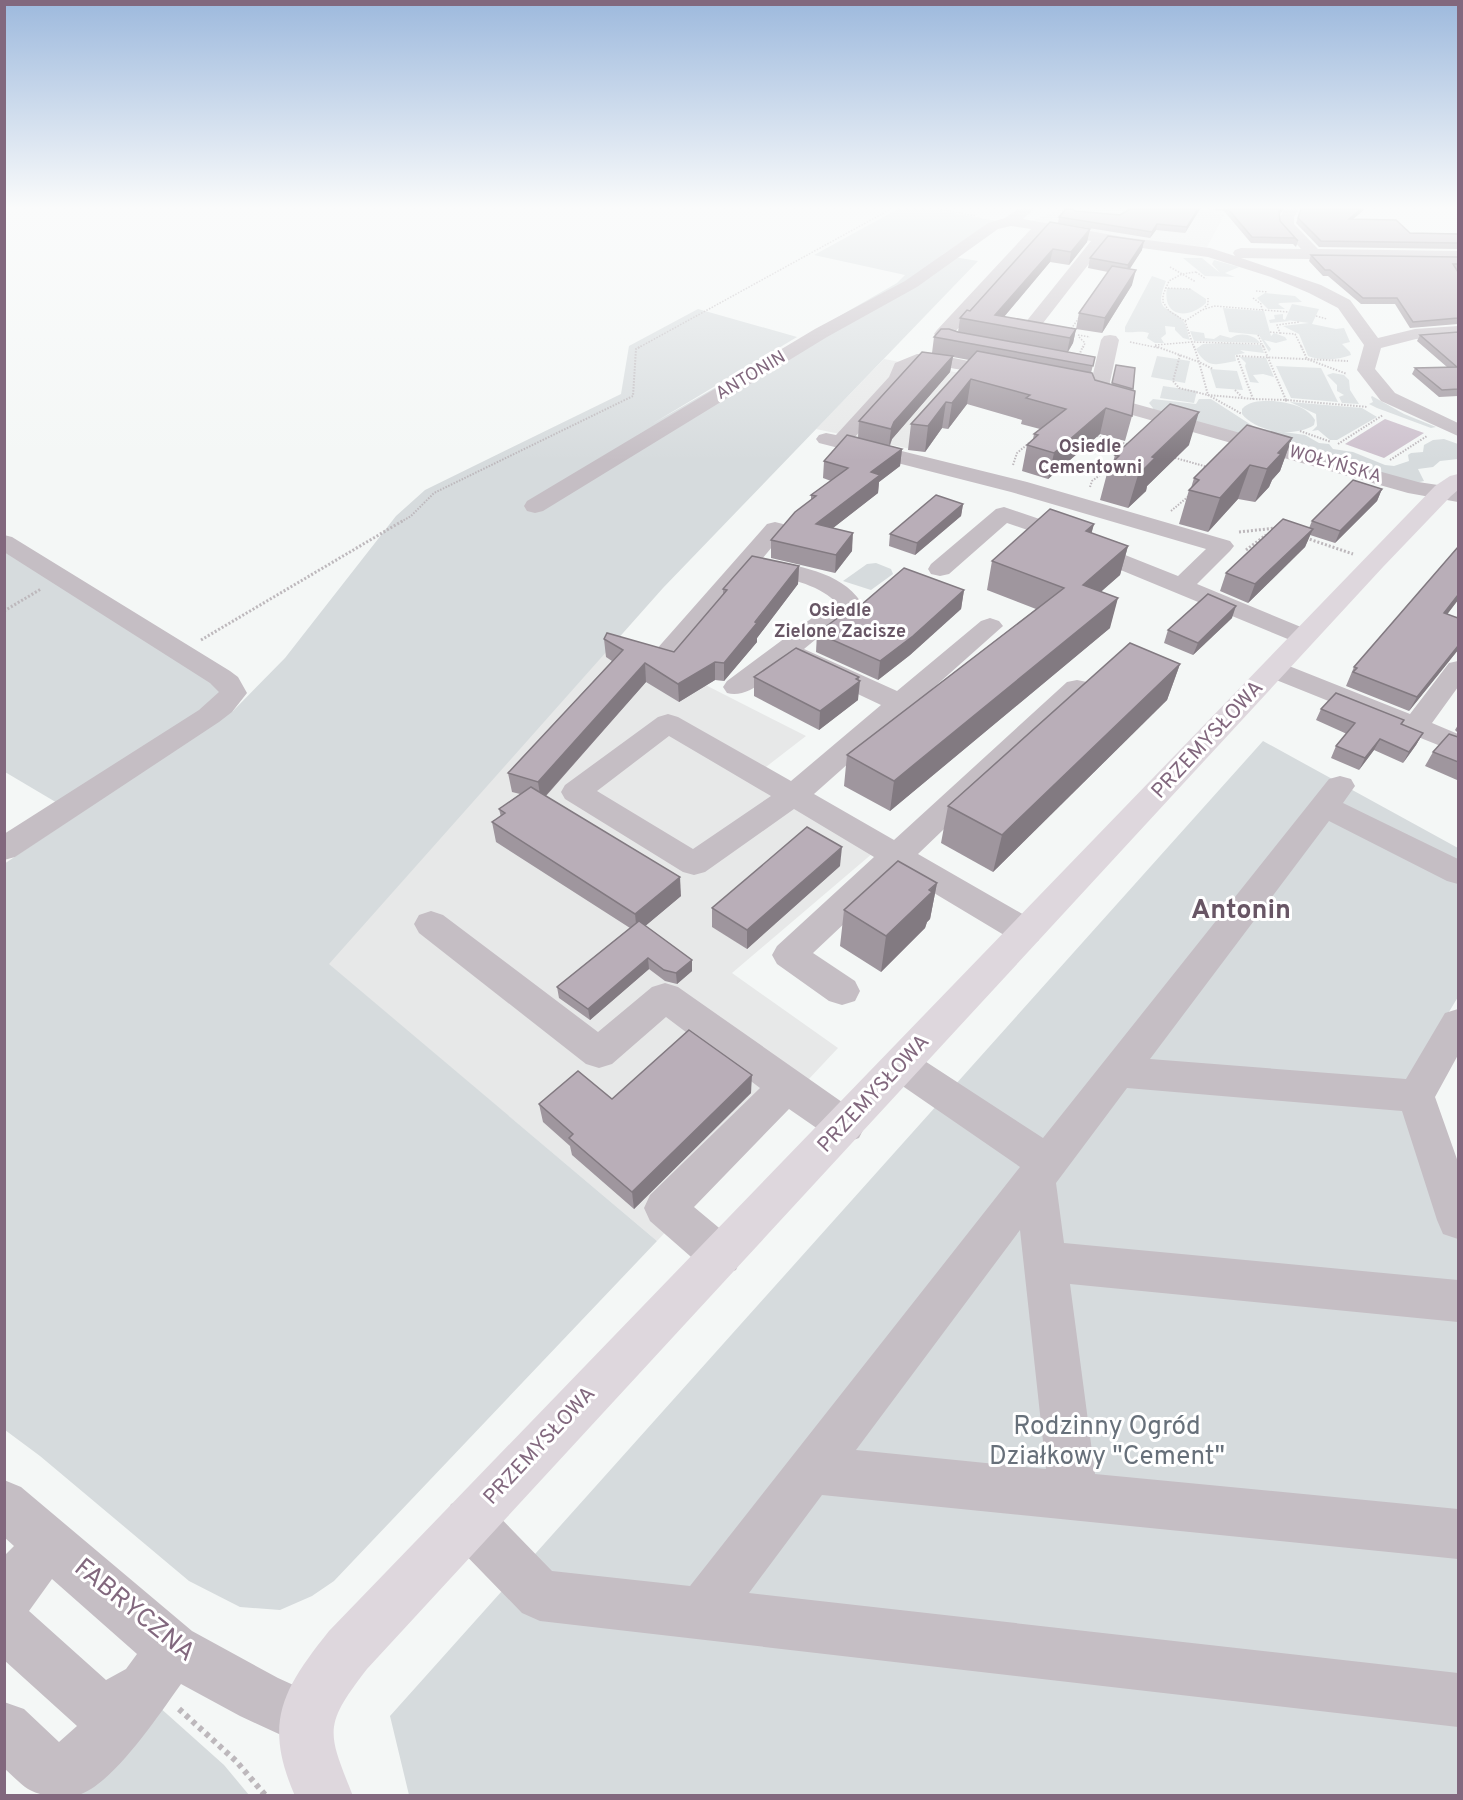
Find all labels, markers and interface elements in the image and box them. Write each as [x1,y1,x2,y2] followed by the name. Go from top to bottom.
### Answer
[712,346,790,406] street label: ANTONIN
[1038,436,1142,480] district label: Osiedle Cementowni
[1286,439,1385,489] street label: WOŁYŃSKA
[774,600,906,644] district label: Osiedle Zielone Zacisze
[1146,675,1270,805] street label: PRZEMYSŁOWA
[1191,894,1291,928] district label: Antonin
[812,1029,936,1159] street label: PRZEMYSŁOWA
[478,1381,602,1511] street label: PRZEMYSŁOWA
[989,1411,1225,1474] park label: Rodzinny Ogród Działkowy "Cement"
[67,1552,201,1670] street label: FABRYCZNA

